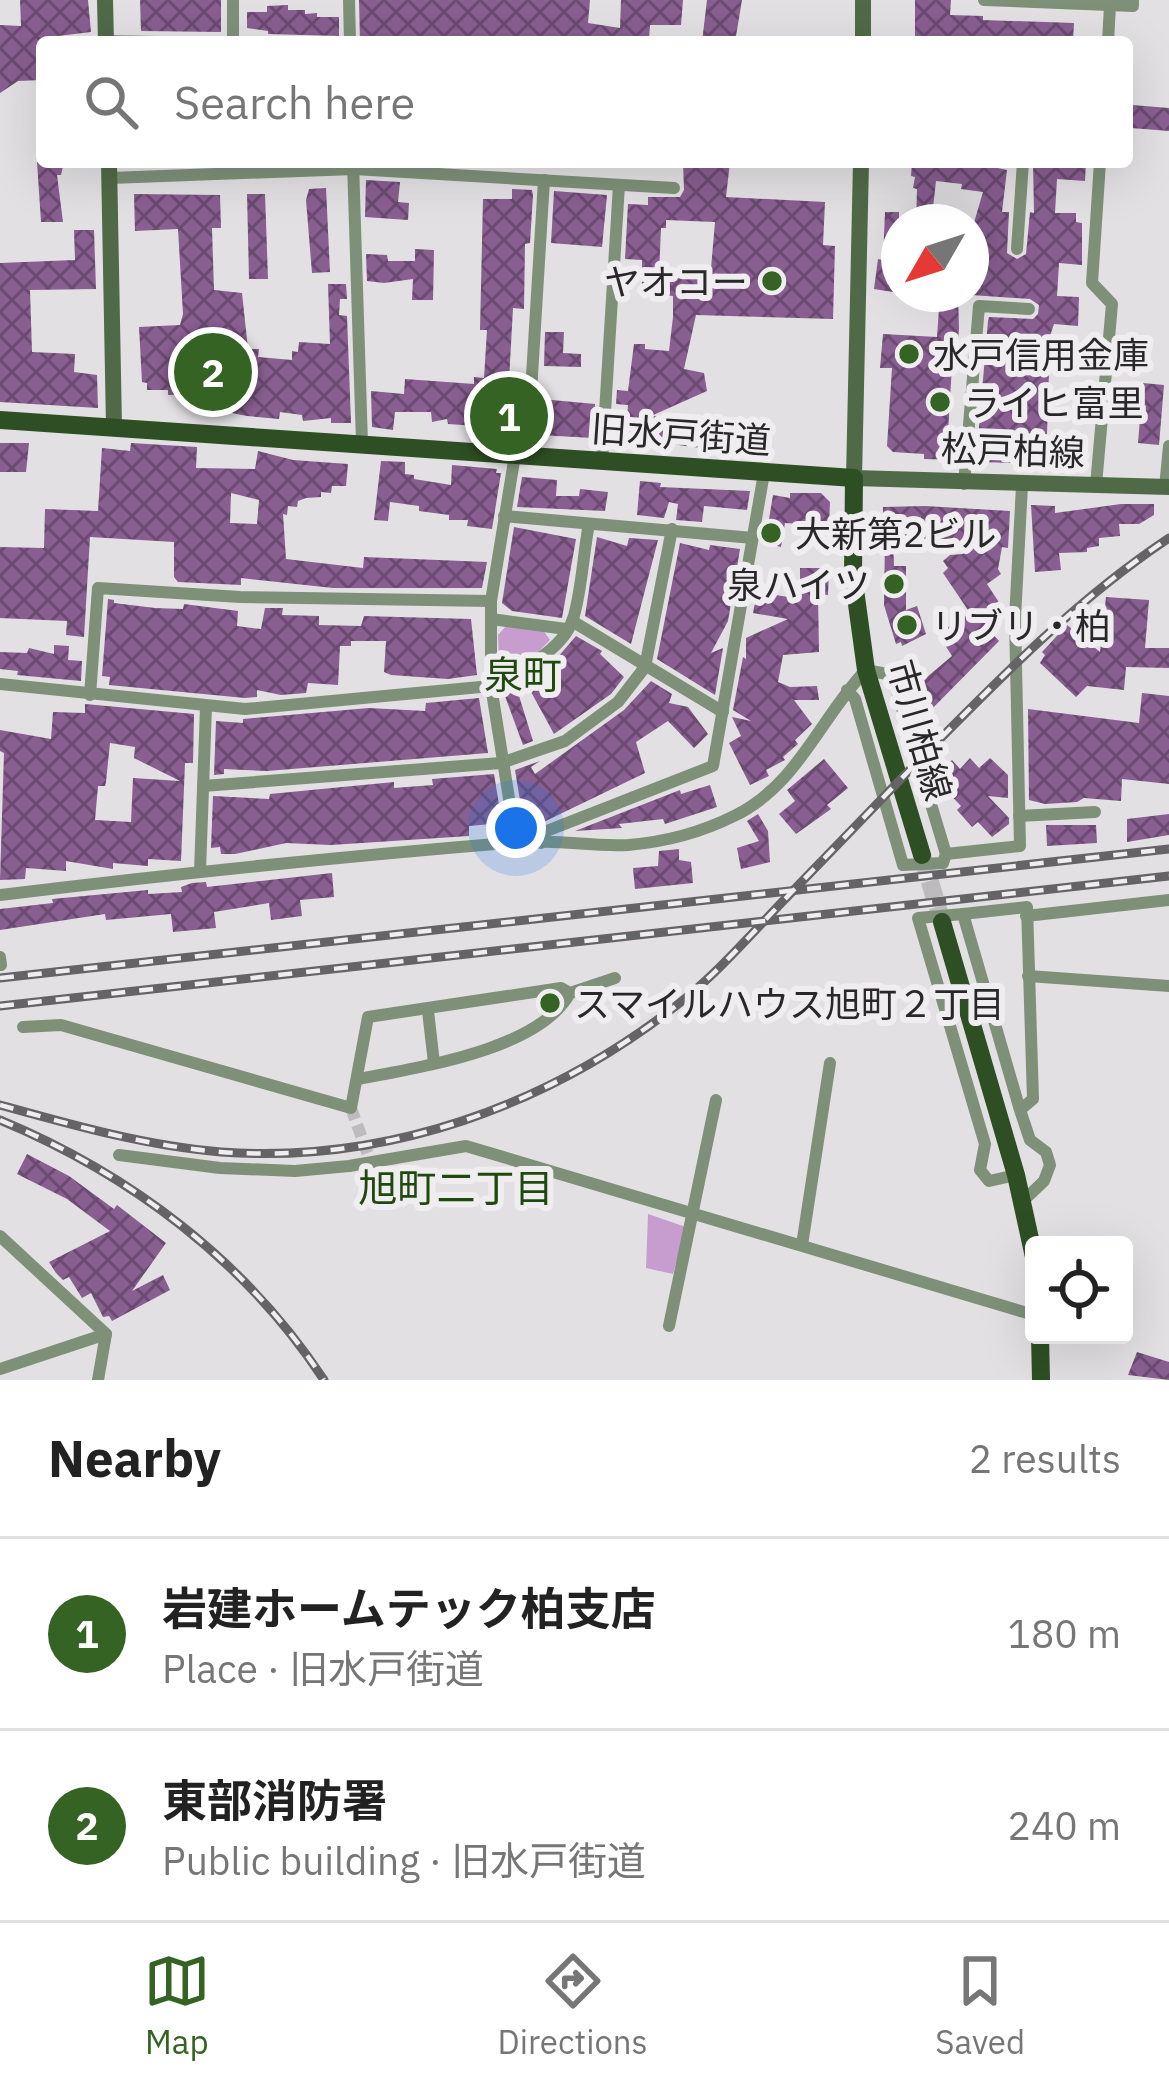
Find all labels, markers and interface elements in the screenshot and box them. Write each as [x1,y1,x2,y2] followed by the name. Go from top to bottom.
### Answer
[36,36,1133,168] search box
[78,69,144,135] icon: search
[174,73,415,131] text: Search here
[881,204,989,312] north arrow
[604,258,748,305] place label: ヤオコー
[759,268,785,294] marker: ヤオコー
[174,327,252,417] pin: 2
[933,331,1149,378] place label: 水戸信用金庫
[896,341,922,367] marker: 水戸信用金庫
[470,371,548,461] pin: 1
[964,379,1144,426] place label: ライヒ富里
[927,389,953,415] marker: ライヒ富里
[590,404,772,464] street label: 旧水戸街道
[940,424,1086,476] street label: 松戸柏線
[795,510,997,557] place label: 大新第2ビル
[758,520,784,546] marker: 大新第2ビル
[727,561,870,608] place label: 泉ハイツ
[881,571,907,597] marker: 泉ハイツ
[931,602,1111,649] place label: リブリ・柏
[894,612,920,638] marker: リブリ・柏
[484,649,562,700] district label: 泉町
[878,654,962,806] street label: 市川柏線
[486,798,546,858] your location
[574,980,1005,1027] place label: スマイルハウス旭町２丁目
[537,990,563,1016] marker: スマイルハウス旭町２丁目
[358,1162,554,1213] district label: 旭町二丁目
[1025,1236,1133,1344] map controls
[1025,1236,1133,1344] button: locate
[48,1425,221,1491] text: Nearby
[969,1433,1121,1484] text: 2 results
[162,1579,656,1637] text: 岩建ホームテック柏支店
[75,1608,99,1659] text: 1
[1008,1608,1121,1659] text: 180 m
[162,1643,484,1694] text: Place · 旧水戸街道
[162,1771,387,1829] text: 東部消防署
[75,1800,99,1851] text: 2
[1008,1800,1121,1851] text: 240 m
[162,1835,646,1886] text: Public building · 旧水戸街道
[144,1948,210,2063] tab: Map
[498,1948,648,2063] tab: Directions
[935,1948,1025,2063] tab: Saved

